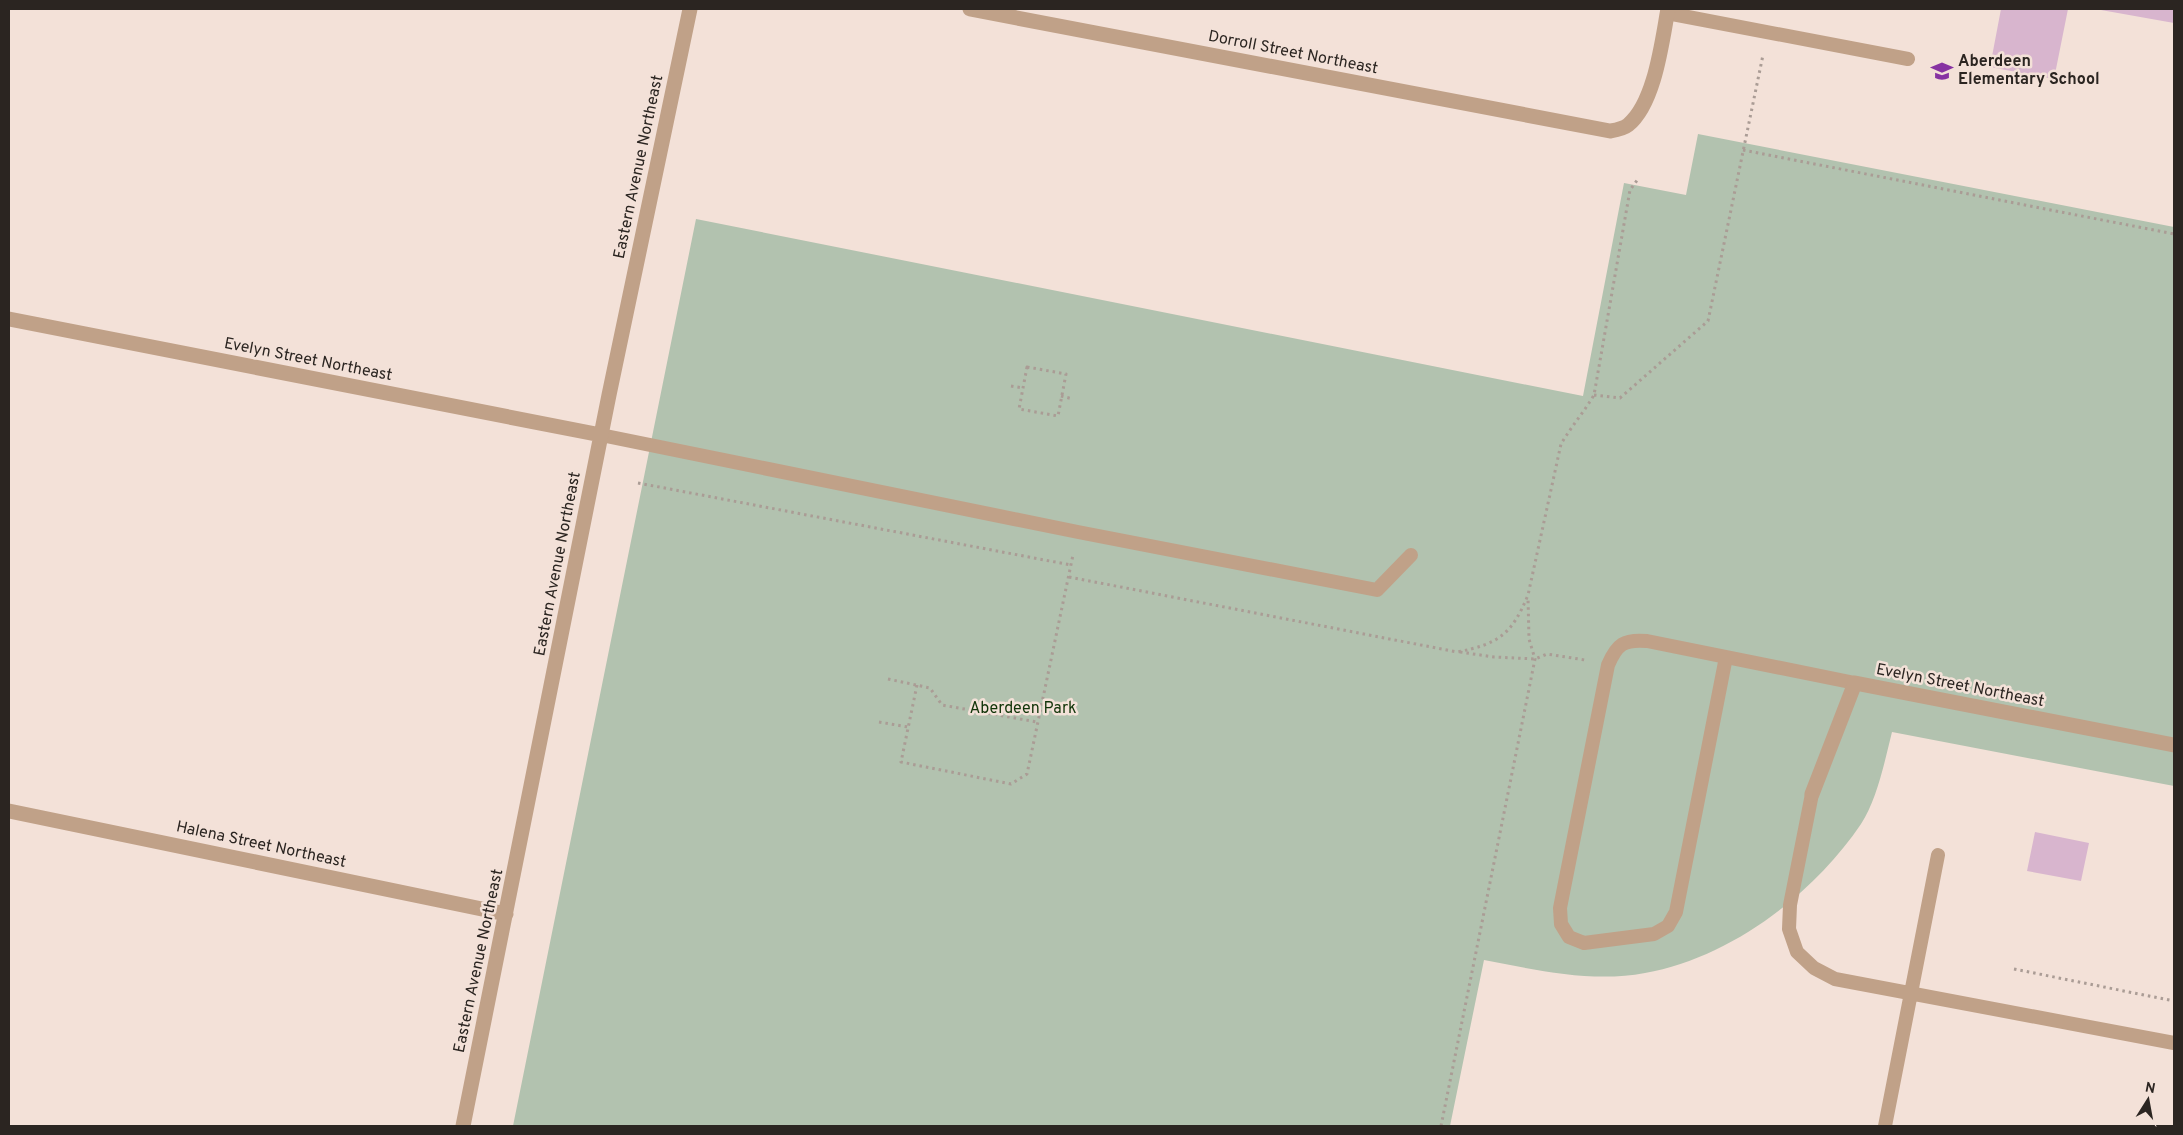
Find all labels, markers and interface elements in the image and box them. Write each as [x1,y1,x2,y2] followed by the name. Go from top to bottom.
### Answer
[1206,27,1380,79] street label: Dorroll Street Northeast
[1958,52,2100,90] place label: Aberdeen Elementary School
[1929,58,1955,84] school or university icon: Aberdeen Elementary School
[610,73,668,261] street label: Eastern Avenue Northeast
[222,334,394,386] street label: Evelyn Street Northeast
[530,470,586,658] street label: Eastern Avenue Northeast
[1874,660,2046,712] street label: Evelyn Street Northeast
[969,699,1077,719] park label: Aberdeen Park
[174,817,348,873] street label: Halena Street Northeast
[450,867,508,1055] street label: Eastern Avenue Northeast
[2123,1075,2173,1125] north arrow
[2144,1079,2157,1098] text: N

